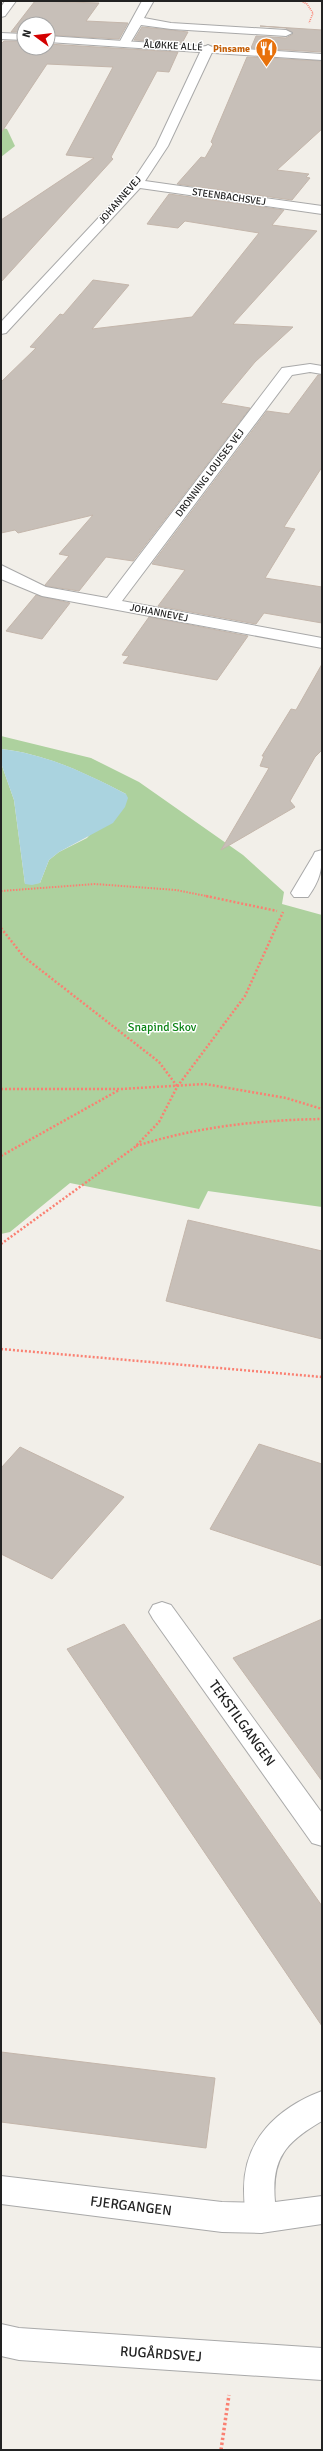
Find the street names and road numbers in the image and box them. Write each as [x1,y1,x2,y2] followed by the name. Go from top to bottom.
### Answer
[143,37,203,54] street label: ÅLØKKE ALLÉ
[96,174,144,226] street label: JOHANNEVEJ
[191,186,267,208] street label: STEENBACHSVEJ
[173,427,247,519] street label: DRONNING LOUISES VEJ
[129,601,189,625] street label: JOHANNEVEJ
[205,1677,279,1769] street label: TEKSTILGANGEN
[89,2193,173,2219] street label: FJERGANGEN
[119,2343,203,2365] street label: RUGÅRDSVEJ

